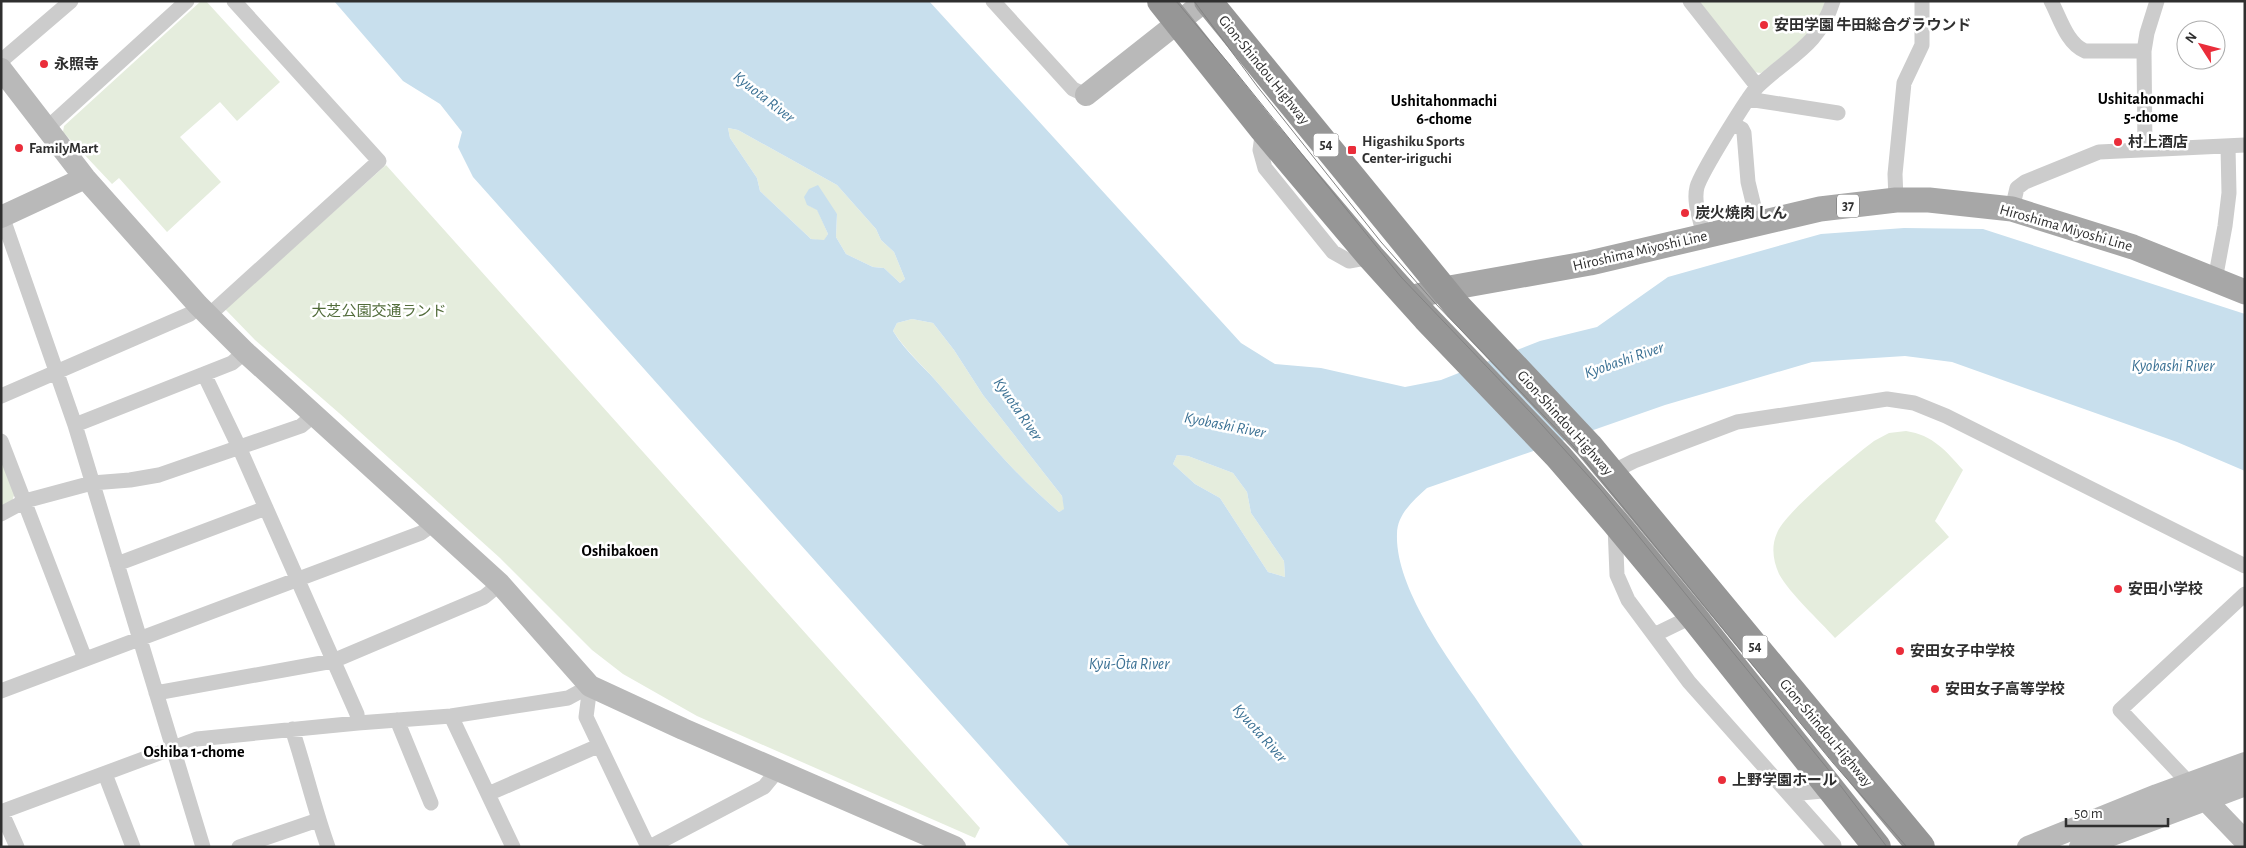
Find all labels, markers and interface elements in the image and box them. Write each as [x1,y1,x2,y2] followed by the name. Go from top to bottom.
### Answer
[1216,13,1313,128] street label: Gion-Shindou Highway
[1774,16,1971,33] place label: 安田学園 牛田総合グラウンド
[1758,19,1770,31] marker: 安田学園 牛田総合グラウンド
[2176,20,2226,70] north arrow
[2183,30,2200,46] text: N
[54,56,99,72] place label: 永照寺
[38,58,50,70] marker: 永照寺
[730,68,798,126] water label: Kyuota River
[2098,91,2204,125] district label: Ushitahonmachi 5-chome
[1391,93,1497,127] district label: Ushitahonmachi 6-chome
[2128,133,2188,150] place label: 村上酒店
[1314,134,1338,156] road number: 54
[1362,134,1465,166] place label: Higashiku Sports Center-iriguchi
[2112,136,2124,148] marker: 村上酒店
[29,141,98,156] place label: FamilyMart
[13,142,25,154] marker: FamilyMart
[1346,144,1358,156] marker: Higashiku Sports Center-iriguchi
[1837,195,1859,218] road number: 37
[1998,202,2134,254] street label: Hiroshima Miyoshi Line
[1695,205,1787,221] place label: 炭火焼肉 しん
[1679,207,1691,219] marker: 炭火焼肉 しん
[1571,228,1709,274] street label: Hiroshima Miyoshi Line
[311,303,447,319] park label: 大芝公園交通ランド
[1582,339,1666,381] water label: Kyobashi River
[2132,358,2215,374] water label: Kyobashi River
[1514,368,1616,479] street label: Gion-Shindou Highway
[991,375,1046,444] water label: Kyuota River
[1183,409,1268,441] water label: Kyobashi River
[582,543,658,559] district label: Oshibakoen
[2128,581,2203,597] place label: 安田小学校
[2112,583,2124,595] marker: 安田小学校
[1742,636,1768,659] road number: 54
[1910,643,2015,659] place label: 安田女子中学校
[1894,645,1906,657] marker: 安田女子中学校
[1089,655,1170,672] water label: Kyū-Ōta River
[1777,676,1876,790] street label: Gion-Shindou Highway
[1945,681,2065,697] place label: 安田女子高等学校
[1929,683,1941,695] marker: 安田女子高等学校
[1230,701,1291,766] water label: Kyuota River
[143,744,245,760] district label: Oshiba 1-chome
[1732,772,1837,788] place label: 上野学園ホール
[1716,774,1728,786] marker: 上野学園ホール
[2066,796,2168,828] scale bar
[2074,806,2103,821] text: 50 m

